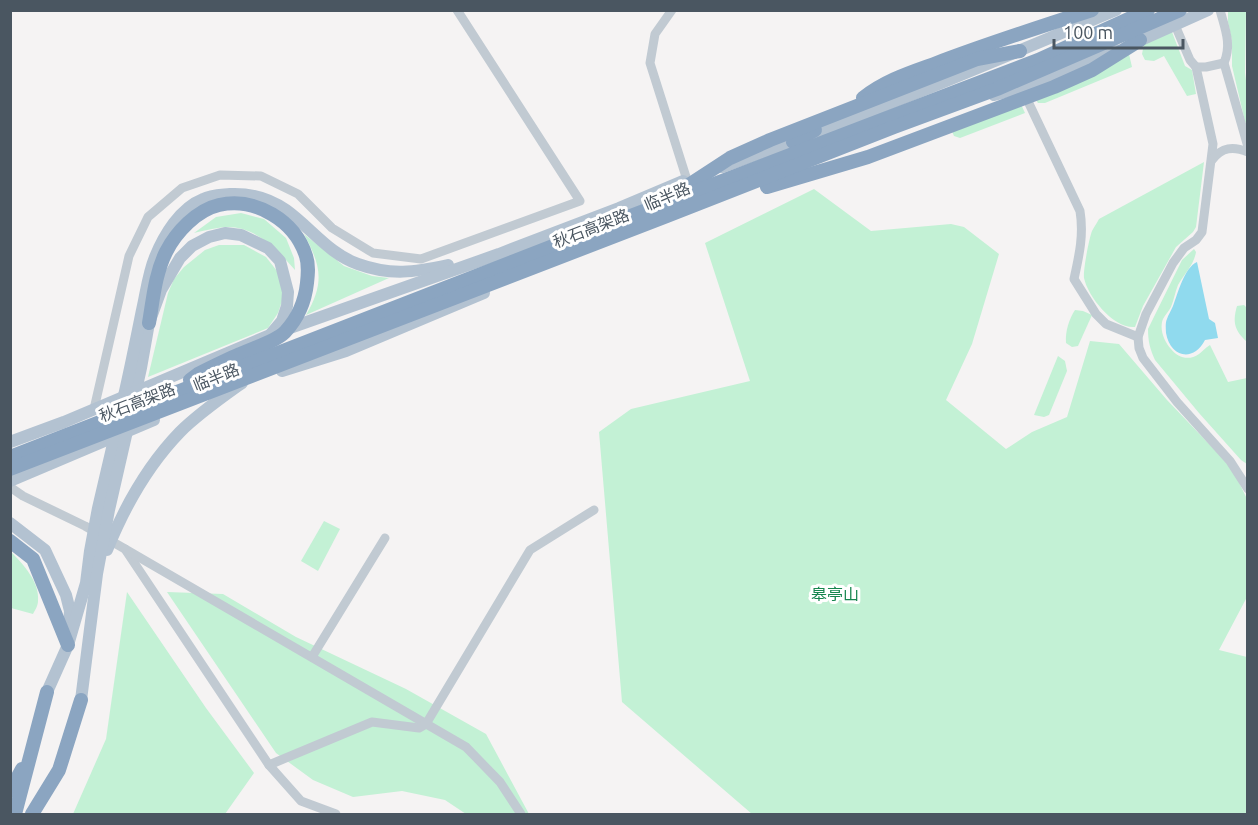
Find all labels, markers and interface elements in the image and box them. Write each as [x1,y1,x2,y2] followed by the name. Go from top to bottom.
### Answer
[1054,12,1183,50] scale bar
[1063,22,1113,42] text: 100 m
[641,178,693,214] street label: 临半路
[550,205,632,251] street label: 秋石高架路
[190,360,242,394] street label: 临半路
[96,379,178,425] street label: 秋石高架路
[811,585,859,603] park label: 皋亭山

